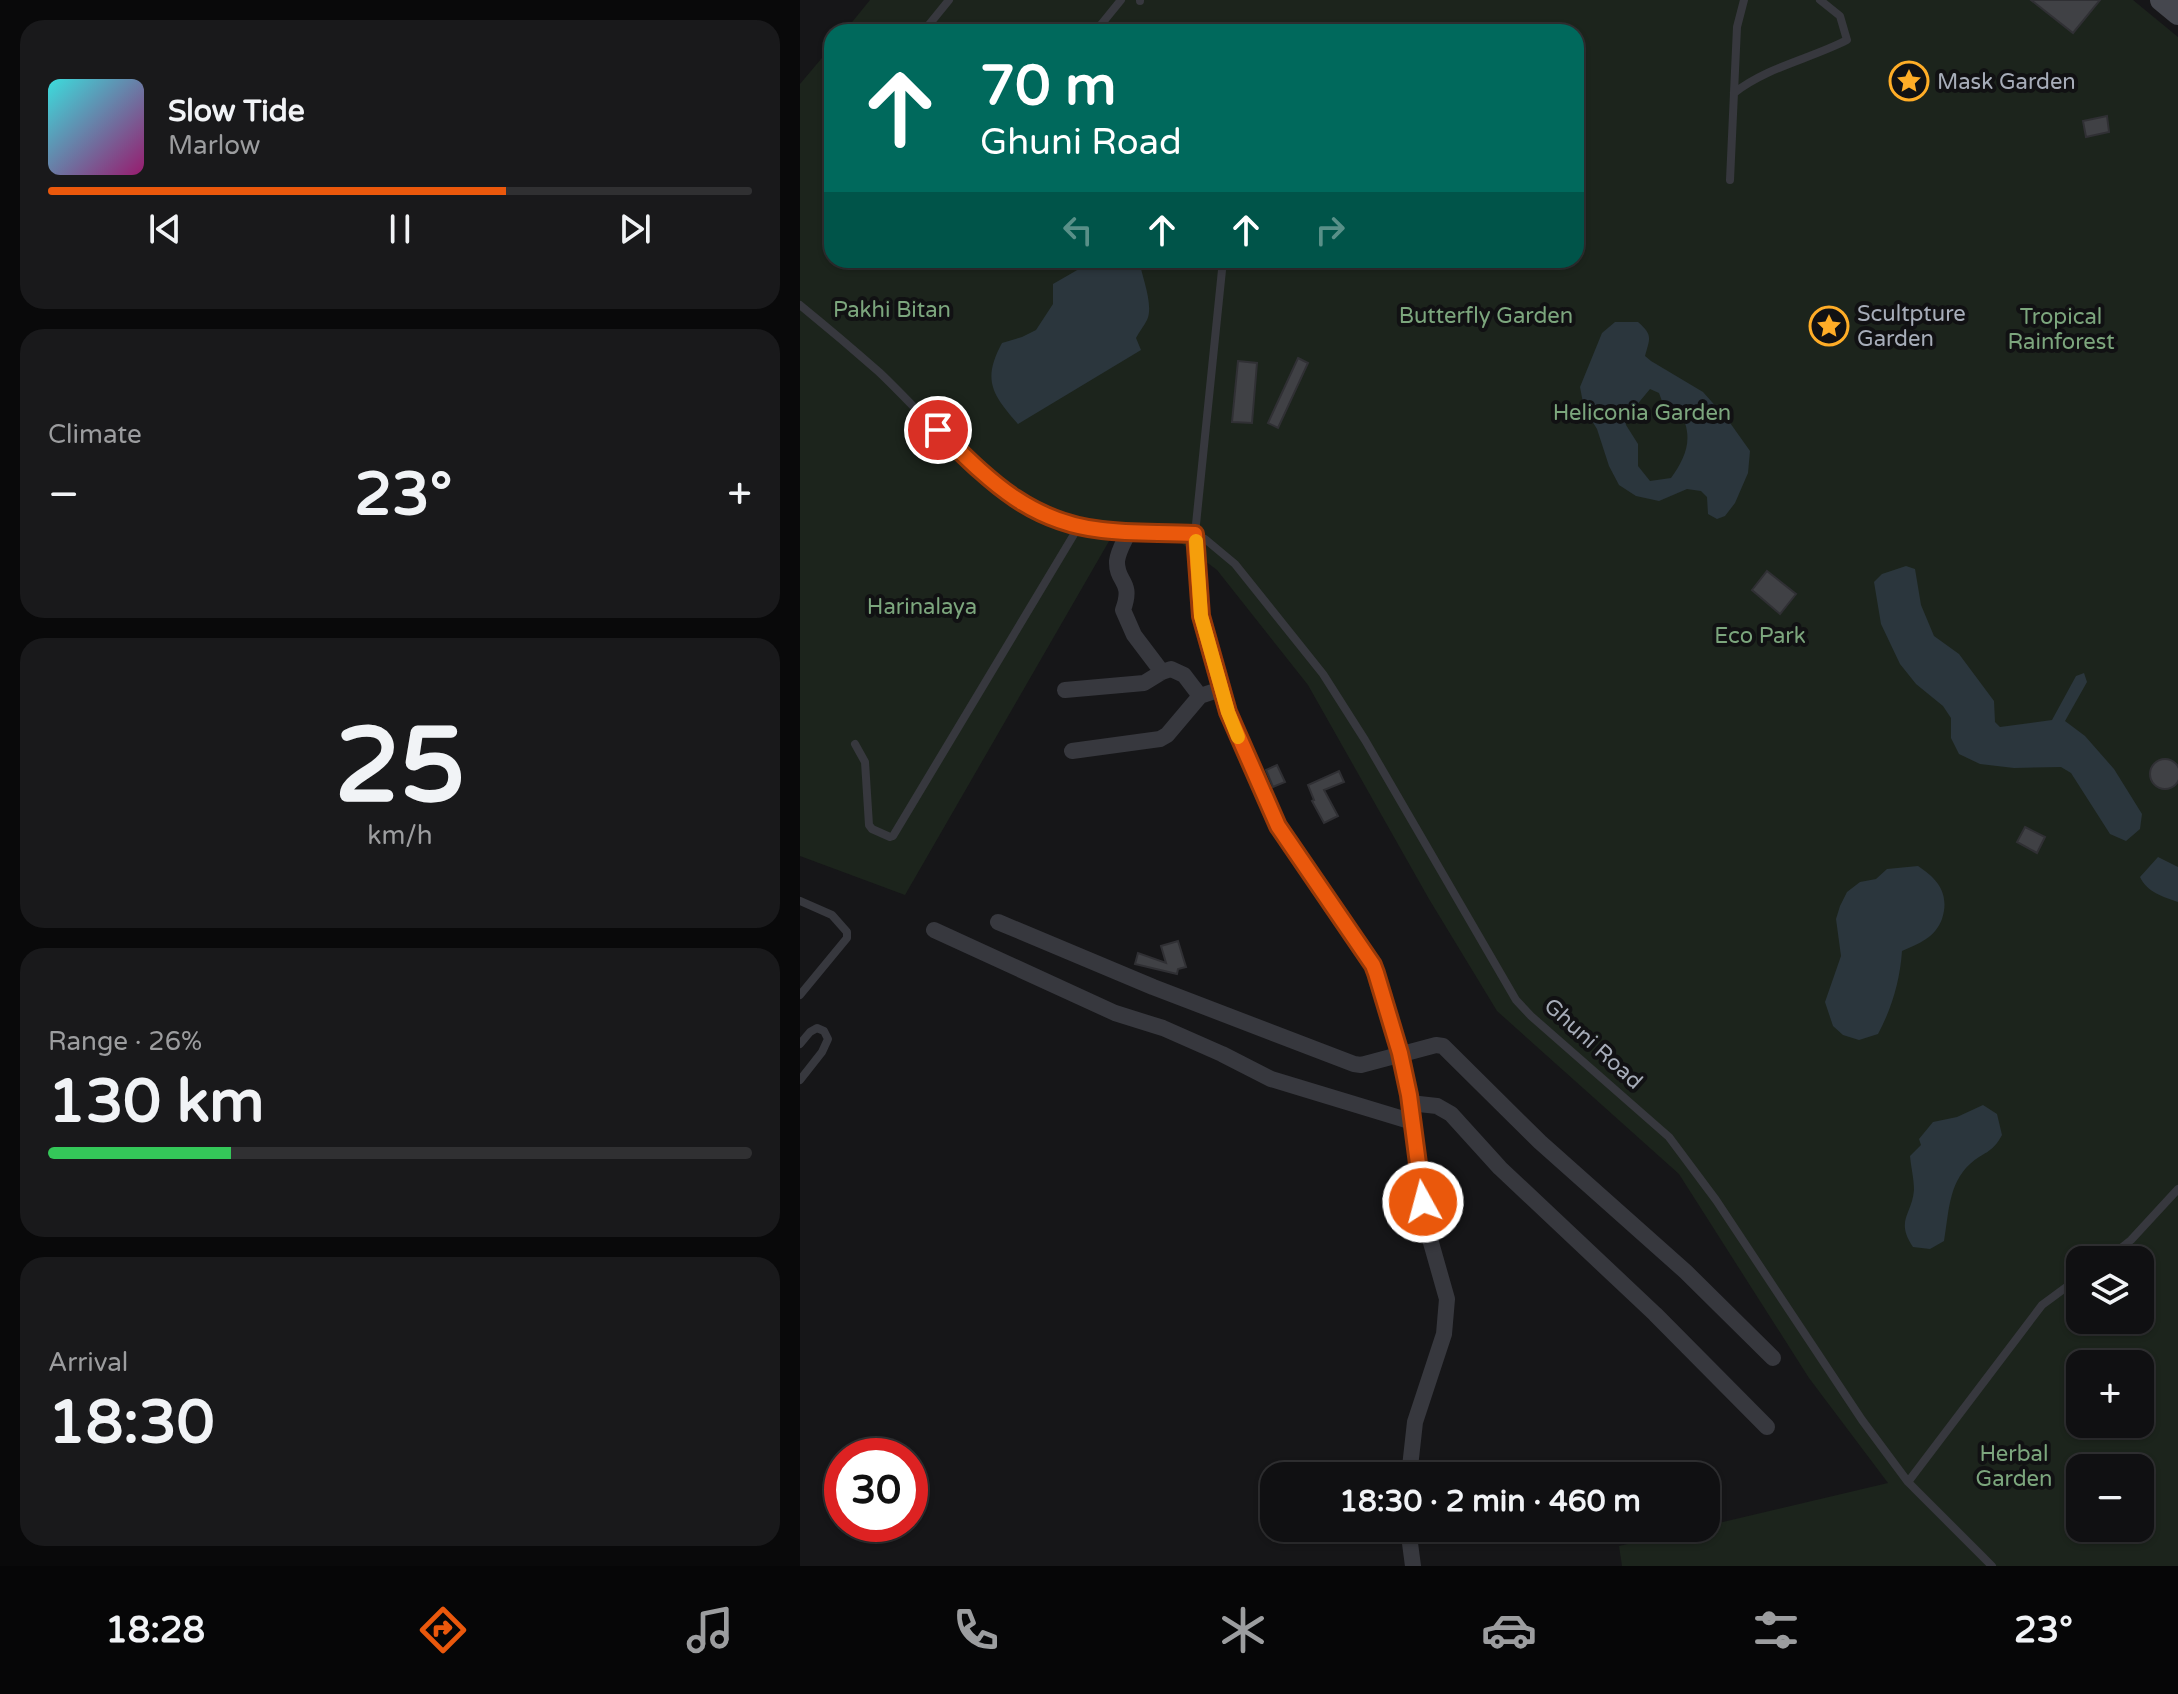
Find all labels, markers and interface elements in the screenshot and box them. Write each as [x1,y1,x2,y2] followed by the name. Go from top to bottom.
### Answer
[980,53,1116,120] text: 70 m
[848,56,952,160] icon: ahead
[1888,60,1930,102] place icon: Mask Garden
[1937,69,2076,95] place label: Mask Garden
[168,93,305,130] text: Slow Tide
[980,121,1182,164] text: Ghuni Road
[168,130,260,161] text: Marlow
[143,207,187,251] icon: previous
[378,207,422,251] icon: pause
[613,207,657,251] icon: next
[1056,208,1100,252] icon: left
[1140,208,1184,252] icon: ahead
[1224,208,1268,252] icon: ahead
[1308,208,1352,252] icon: right
[833,297,951,323] park label: Pakhi Bitan
[1857,301,1966,352] place label: Scultpture Garden
[1399,303,1573,329] park label: Butterfly Garden
[2007,304,2115,355] park label: Tropical Rainforest
[1808,305,1850,347] place icon: Scultpture Garden
[904,396,972,464] pin
[1553,400,1731,426] park label: Heliconia Garden
[916,408,960,452] icon: arrive
[48,419,142,450] text: Climate
[354,459,452,531] text: 23°
[48,469,79,522] text: −
[727,469,752,522] text: +
[867,594,977,620] park label: Harinalaya
[1714,623,1806,649] park label: Eco Park
[335,705,465,830] text: 25
[367,820,433,851] text: km/h
[1539,993,1648,1095] street label: Ghuni Road
[48,1026,202,1057] text: Range · 26%
[48,1066,264,1138] text: 130 km
[1381,1160,1465,1244] position arrow
[2066,1246,2154,1542] map controls
[2066,1246,2154,1334] button: layers
[48,1347,128,1378] text: Arrival
[2066,1350,2154,1438] button: +
[48,1387,214,1459] text: 18:30
[824,1438,928,1542] speed limit sign: 30
[1976,1441,2052,1492] park label: Herbal Garden
[2066,1454,2154,1542] button: −
[1339,1483,1641,1520] text: 18:30 · 2 min · 460 m
[415,1602,471,1658] icon: directions
[682,1602,738,1658] icon: music
[948,1602,1004,1658] icon: phone
[1215,1602,1271,1658] icon: climate
[1481,1602,1537,1658] icon: car
[1748,1602,1804,1658] icon: filters
[105,1609,205,1652] text: 18:28
[2014,1609,2073,1652] text: 23°

